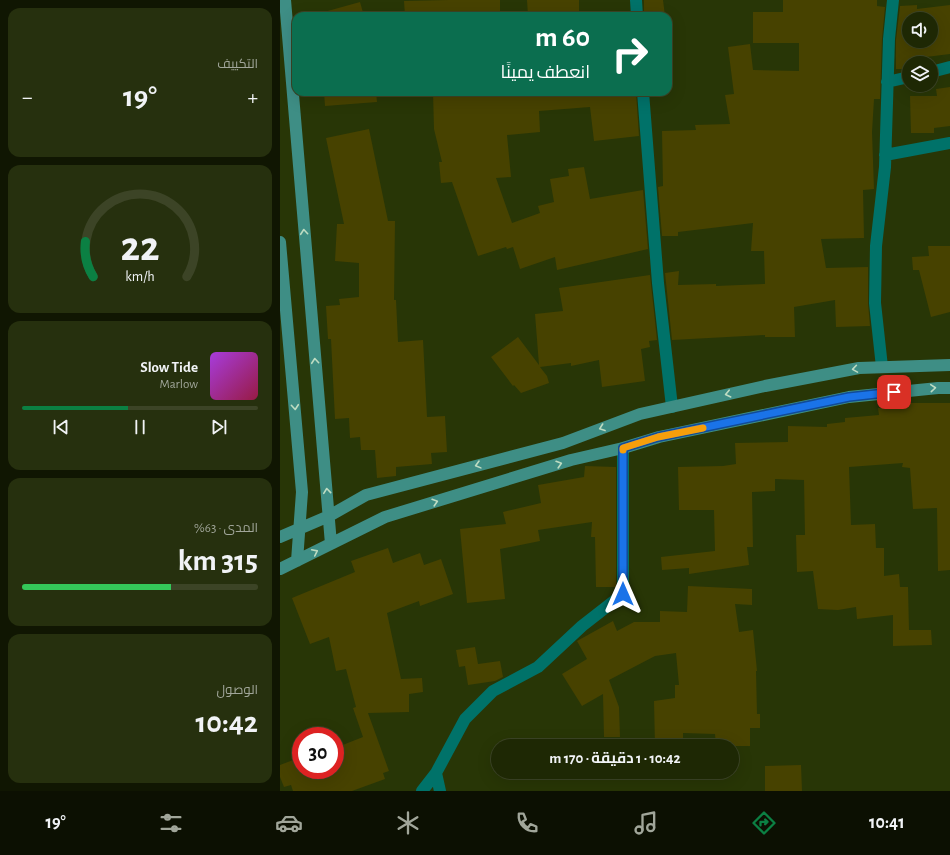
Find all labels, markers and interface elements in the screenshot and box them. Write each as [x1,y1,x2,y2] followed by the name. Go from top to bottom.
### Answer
[902,12,938,92] map controls
[902,12,938,48] button: sound
[535,24,590,52] text: 60 m
[604,28,656,80] icon: right
[902,56,938,92] button: layers
[217,58,258,71] text: التكييف
[501,64,590,82] text: انعطف يمينًا
[123,82,157,112] text: 19°
[22,86,33,108] text: −
[247,86,258,108] text: +
[120,227,160,268] text: 22
[299,229,308,235] one-way arrow
[125,269,155,283] text: km/h
[310,358,319,364] one-way arrow
[140,360,198,375] text: Slow Tide
[852,364,858,373] one-way arrow
[877,375,911,409] pin
[160,378,198,391] text: Marlow
[883,381,905,403] icon: arrive
[930,384,936,393] one-way arrow
[724,390,731,398] one-way arrow
[290,404,299,410] one-way arrow
[50,416,72,438] icon: previous
[129,416,151,438] icon: pause
[208,416,230,438] icon: next
[599,424,606,432] one-way arrow
[555,460,562,469] one-way arrow
[475,461,481,469] one-way arrow
[322,488,331,494] one-way arrow
[431,498,438,507] one-way arrow
[194,522,258,535] text: المدى · 63%
[178,546,258,576] text: 315 km
[311,549,318,557] one-way arrow
[602,573,644,615] position arrow
[217,684,258,697] text: الوصول
[195,708,258,738] text: 10:42
[292,727,344,779] speed limit sign: 30
[549,751,681,766] text: 10:42 · 1 دقيقة · 170 m
[157,809,185,837] icon: filters
[275,809,303,837] icon: car
[394,809,422,837] icon: climate
[513,809,541,837] icon: phone
[632,809,660,837] icon: music
[750,809,778,837] icon: directions
[45,814,66,832] text: 19°
[869,814,905,832] text: 10:41

